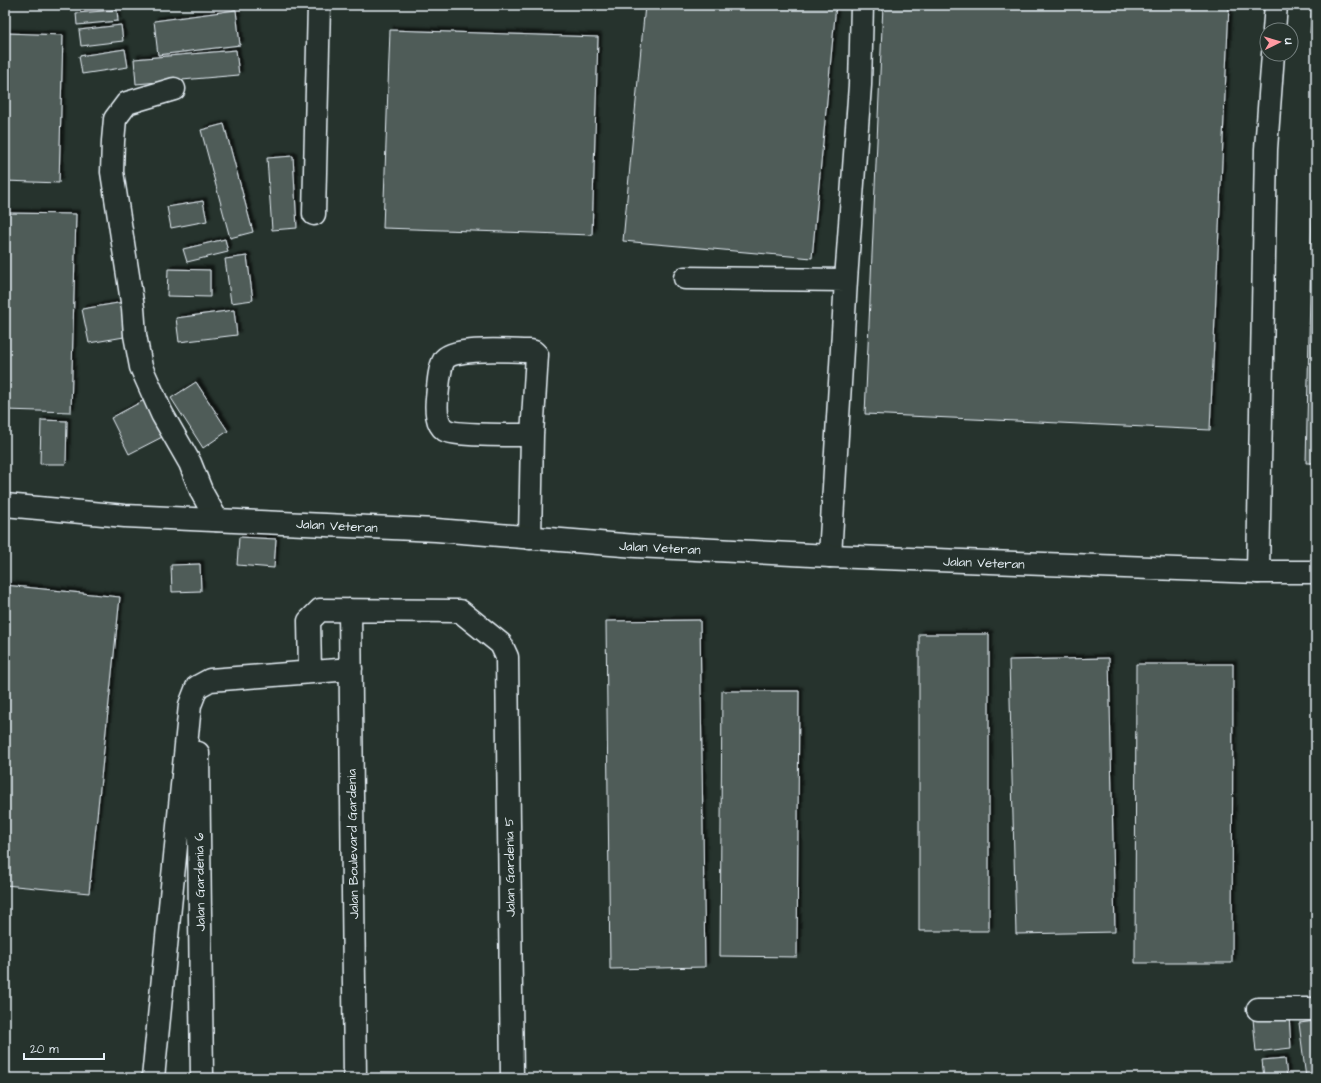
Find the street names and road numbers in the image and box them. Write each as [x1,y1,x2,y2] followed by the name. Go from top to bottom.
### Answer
[296,515,379,537] street label: Jalan Veteran
[619,537,702,559] street label: Jalan Veteran
[943,553,1026,573] street label: Jalan Veteran
[343,768,363,919] street label: Jalan Boulevard Gardenia
[500,817,520,917] street label: Jalan Gardenia 5
[190,832,210,932] street label: Jalan Gardenia 6

